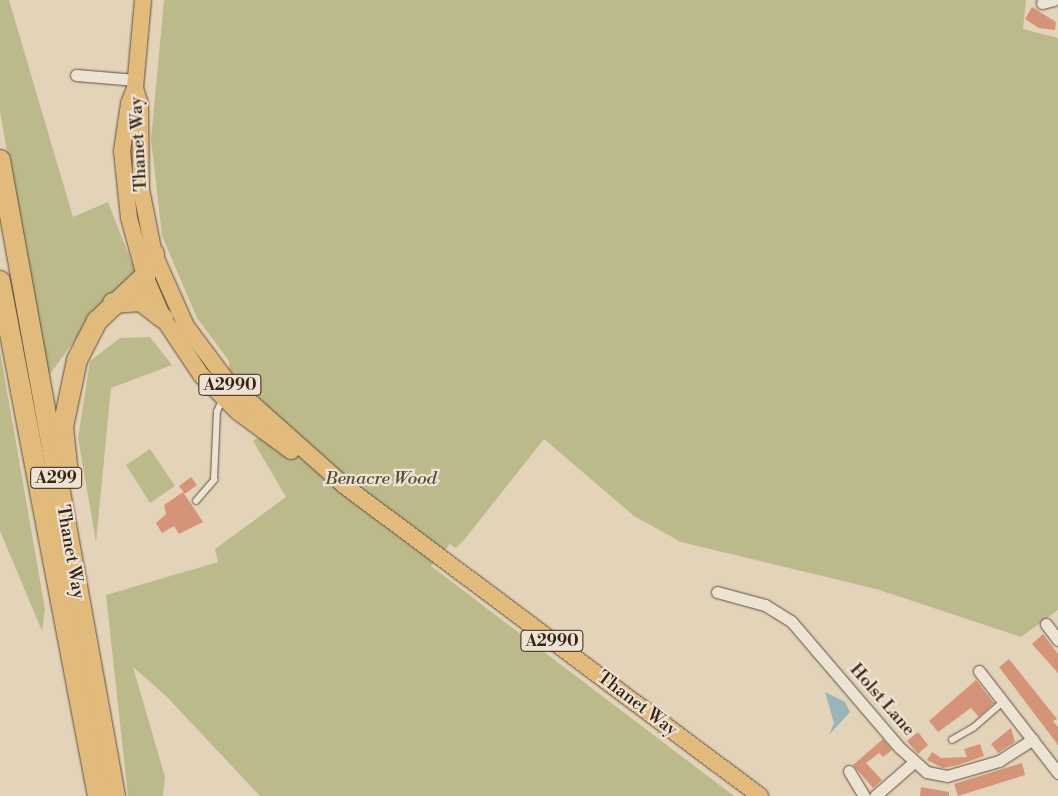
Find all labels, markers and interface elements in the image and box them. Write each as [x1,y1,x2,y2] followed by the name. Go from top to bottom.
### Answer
[126,96,152,192] street label: Thanet Way
[198,372,262,398] road number: A2990
[30,464,82,492] road number: A299
[325,468,437,490] park label: Benacre Wood
[51,503,89,601] street label: Thanet Way
[520,627,584,654] road number: A2990
[845,659,919,741] street label: Holst Lane
[593,667,681,741] street label: Thanet Way

